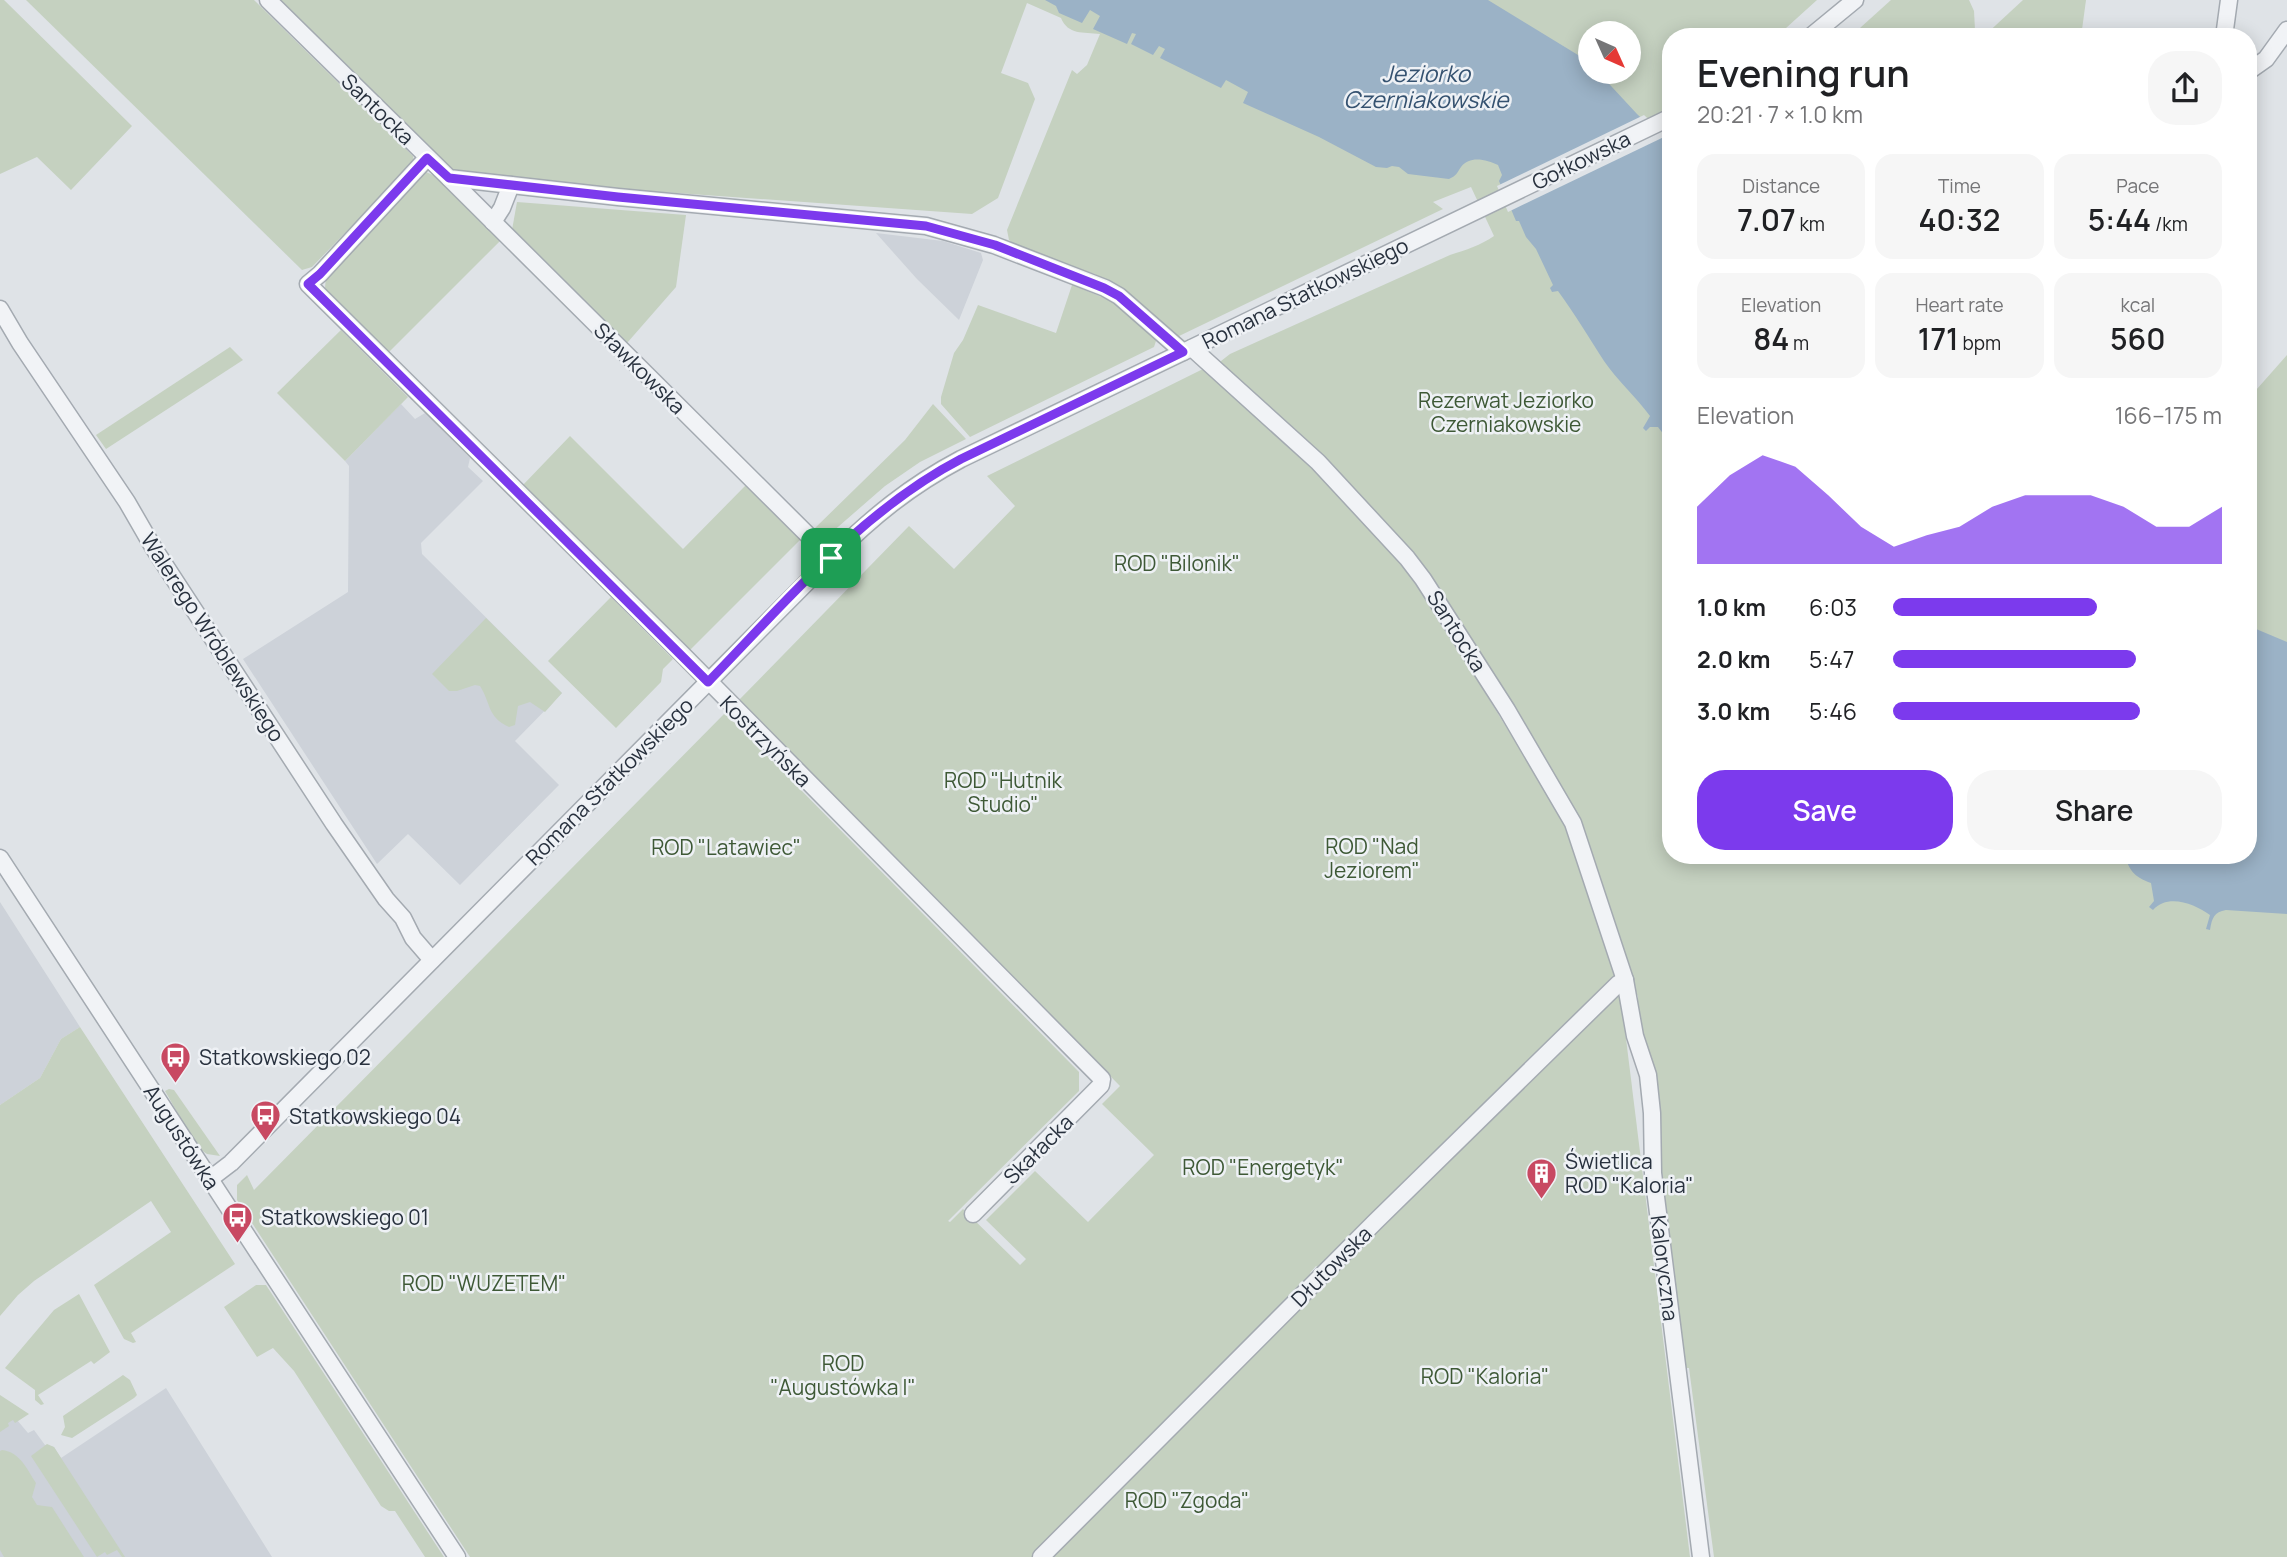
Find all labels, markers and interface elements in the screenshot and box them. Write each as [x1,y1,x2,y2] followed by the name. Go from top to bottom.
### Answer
[1578,21,1642,84] north arrow
[1578,21,1641,84] map controls
[1697,46,1910,98] text: Evening run
[2148,51,2222,125] button: share
[1343,57,1510,115] water label: Jeziorko Czerniakowskie
[335,67,421,151] street label: Santocka
[1697,98,1863,130] text: 20:21 · 7 × 1.0 km
[1527,124,1635,196] street label: Gołkowska
[1742,173,1820,199] text: Distance
[1938,173,1981,199] text: Time
[2116,173,2159,199] text: Pace
[1737,199,1796,240] text: 7.07
[1919,199,2000,240] text: 40:32
[2088,199,2151,240] text: 5:44
[1796,211,1825,237] text: km
[2151,211,2188,237] text: /km
[1197,231,1413,355] street label: Romana Statkowskiego
[1741,292,1821,318] text: Elevation
[1915,292,2004,318] text: Heart rate
[2120,292,2155,318] text: kcal
[588,316,692,420] street label: Sławkowska
[1753,318,1789,359] text: 84
[1918,318,1959,359] text: 171
[2110,318,2166,359] text: 560
[1789,330,1809,356] text: m
[1959,330,2001,356] text: bpm
[1418,386,1594,438] park label: Rezerwat Jeziorko Czerniakowskie
[1697,399,1794,431] text: Elevation
[2115,399,2222,431] text: 166–175 m
[135,527,291,747] street label: Walerego Wróblewskiego
[801,528,861,588] pin
[812,539,850,577] icon: arrive
[1114,549,1240,577] park label: ROD "Bilonik"
[1421,585,1493,677] street label: Santocka
[1697,591,1766,623] text: 1.0 km
[1809,591,1857,623] text: 6:03
[1697,643,1770,675] text: 2.0 km
[1809,643,1854,675] text: 5:47
[714,689,818,793] street label: Kostrzyńska
[519,691,699,871] street label: Romana Statkowskiego
[1697,695,1770,727] text: 3.0 km
[1809,695,1857,727] text: 5:46
[944,766,1063,818] park label: ROD "Hutnik Studio"
[1697,770,1953,850] button: Save
[1967,770,2222,850] button: Share
[1324,832,1420,884] park label: ROD "Nad Jeziorem"
[651,833,801,861] park label: ROD "Latawiec"
[159,1040,193,1084] bus stop icon: Statkowskiego 02
[199,1043,371,1071] place label: Statkowskiego 02
[138,1079,226,1195] street label: Augustówka
[249,1099,283,1143] bus stop icon: Statkowskiego 04
[289,1102,461,1130] place label: Statkowskiego 04
[997,1108,1079,1190] street label: Skałacka
[1565,1147,1693,1199] place label: Świetlica ROD "Kaloria"
[1182,1153,1344,1181] park label: ROD "Energetyk"
[1525,1156,1559,1200] building icon: Świetlica ROD "Kaloria"
[221,1200,255,1244] bus stop icon: Statkowskiego 01
[261,1203,429,1231] place label: Statkowskiego 01
[1645,1213,1685,1323] street label: Kaloryczna
[1285,1220,1377,1312] street label: Dłutowska
[402,1269,566,1297] park label: ROD "WUZETEM"
[770,1349,916,1401] park label: ROD "Augustówka I"
[1421,1362,1549,1390] park label: ROD "Kaloria"
[1125,1486,1249,1514] park label: ROD "Zgoda"

